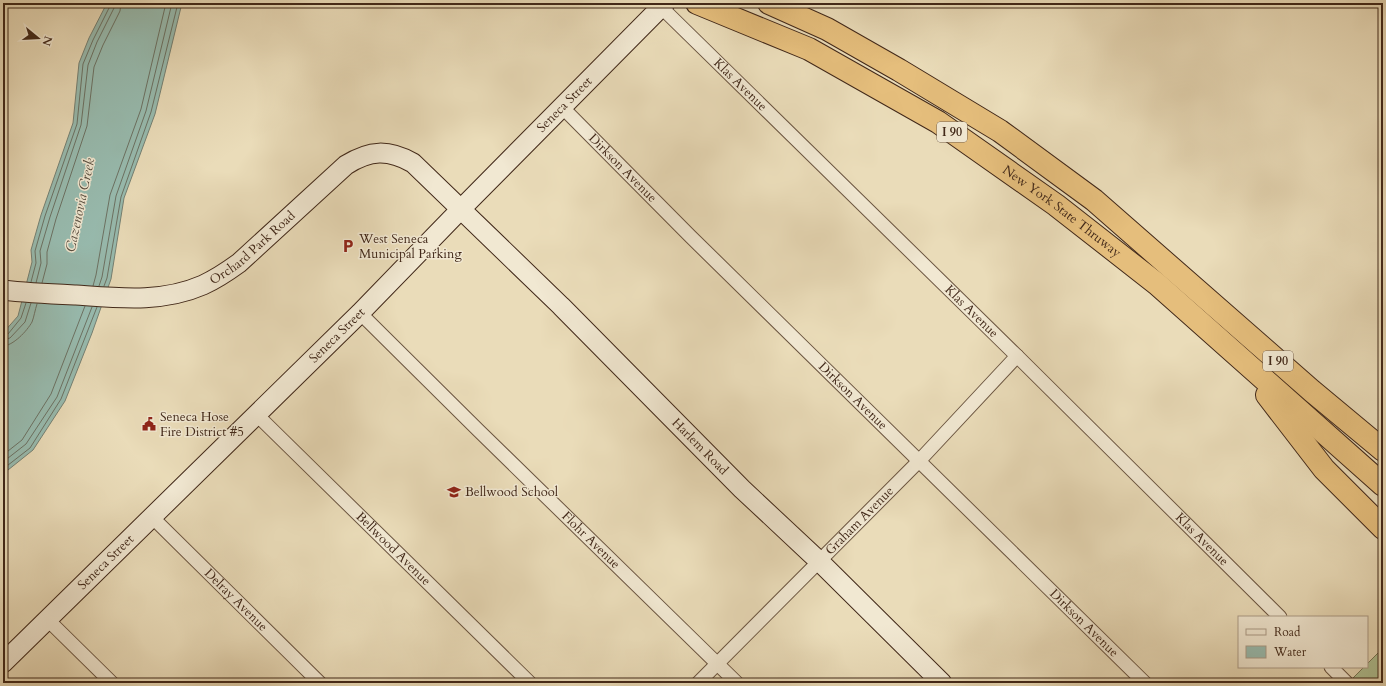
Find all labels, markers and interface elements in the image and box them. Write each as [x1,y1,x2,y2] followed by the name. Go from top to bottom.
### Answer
[18,18,58,58] north arrow
[38,34,56,48] text: N
[709,54,771,115] street label: Klas Avenue
[533,73,596,136] street label: Seneca Street
[937,122,967,142] road number: I 90
[584,130,661,207] street label: Dirkson Avenue
[61,156,99,254] water label: Cazenovia Creek
[999,161,1125,262] street label: New York State Thruway
[206,207,299,289] street label: Orchard Park Road
[358,230,462,263] place label: West Seneca Municipal Parking
[340,238,356,254] parking icon: West Seneca Municipal Parking
[941,281,1003,342] street label: Klas Avenue
[305,304,369,367] street label: Seneca Street
[1263,351,1293,371] road number: I 90
[814,358,891,434] street label: Dirkson Avenue
[160,408,244,441] place label: Seneca Hose Fire District #5
[668,414,732,479] street label: Harlem Road
[141,416,157,432] public building icon: Seneca Hose Fire District #5
[821,482,898,559] street label: Graham Avenue
[465,483,559,501] place label: Bellwood School
[446,484,462,500] school or university icon: Bellwood School
[352,508,435,590] street label: Bellwood Avenue
[558,508,624,573] street label: Flohr Avenue
[1171,509,1233,570] street label: Klas Avenue
[74,531,138,594] street label: Seneca Street
[200,564,272,635] street label: Delray Avenue
[1045,585,1123,661] street label: Dirkson Avenue
[1238,616,1368,668] legend
[1274,624,1301,640] text: Road
[1273,644,1307,660] text: Water

